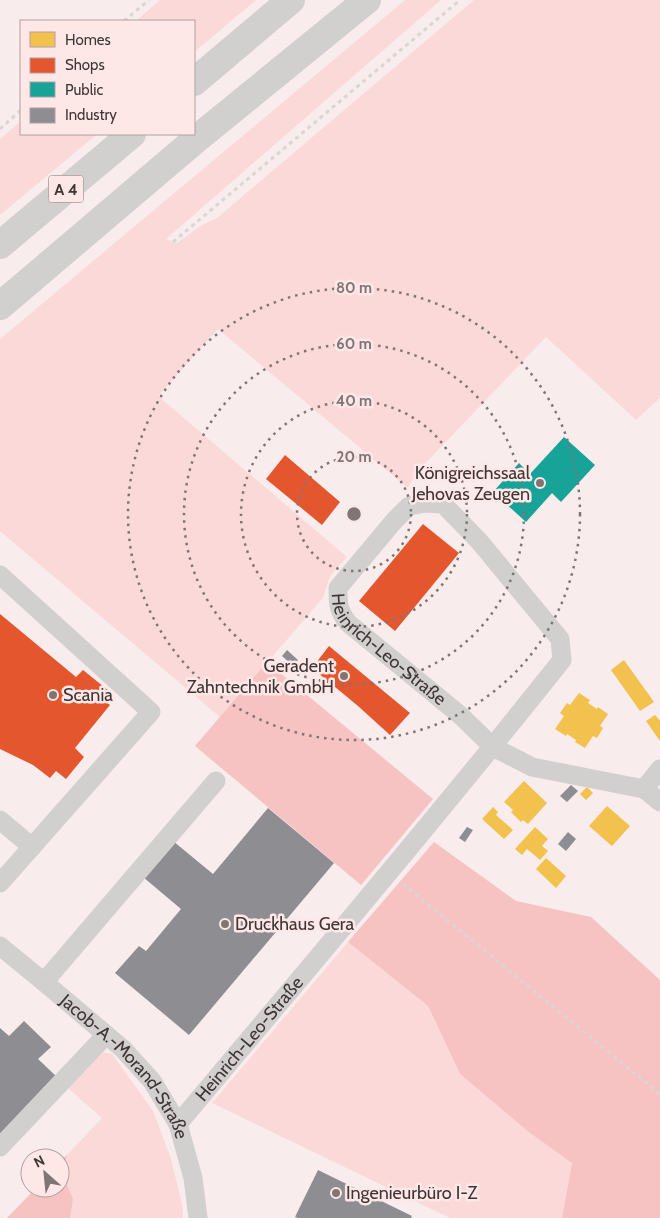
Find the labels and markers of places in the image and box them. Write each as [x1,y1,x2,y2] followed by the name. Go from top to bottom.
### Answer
[411,462,531,505] place label: Königreichssaal Jehovas Zeugen
[534,477,546,489] marker: Königreichssaal Jehovas Zeugen
[345,505,363,523] centre of rings
[187,655,334,698] place label: Geradent Zahntechnik GmbH
[338,670,350,682] marker: Geradent Zahntechnik GmbH
[63,684,113,706] place label: Scania
[47,689,59,701] marker: Scania
[235,913,354,935] place label: Druckhaus Gera
[219,918,231,930] marker: Druckhaus Gera
[346,1182,478,1204] place label: Ingenieurbüro I-Z
[330,1187,342,1199] marker: Ingenieurbüro I-Z

